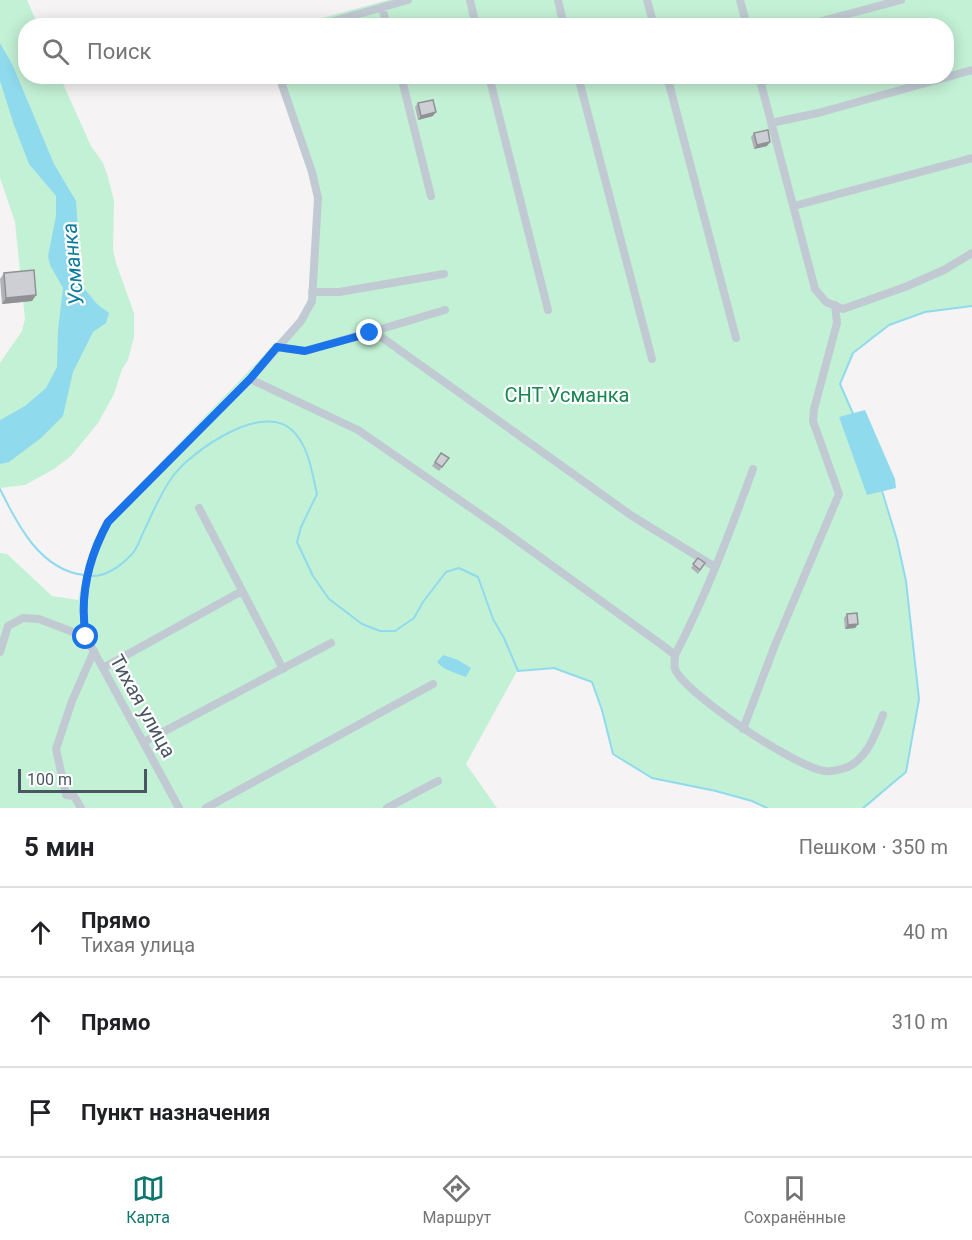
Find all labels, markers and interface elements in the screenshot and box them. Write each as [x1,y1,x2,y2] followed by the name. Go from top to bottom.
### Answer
[18,18,954,84] search box
[39,35,72,68] icon: search
[87,39,151,64] text: Поиск
[57,222,89,306] water label: Усманка
[356,319,382,345] route end
[505,383,629,407] park label: СНТ Усманка
[72,623,98,649] route start
[105,650,181,762] street label: Тихая улица
[18,766,147,794] scale bar
[27,770,72,789] text: 100 m
[24,832,95,862] text: 5 мин
[799,835,948,859] text: Пешком · 350 m
[81,908,150,933] text: Прямо
[24,916,57,949] icon: ahead
[903,920,948,944] text: 40 m
[81,933,195,957] text: Тихая улица
[24,1006,57,1039] icon: ahead
[81,1010,150,1035] text: Прямо
[892,1010,948,1034] text: 310 m
[24,1096,57,1129] icon: arrive
[81,1100,270,1125] text: Пункт назначения
[126,1172,170,1227] tab: Карта
[422,1172,491,1227] tab: Маршрут
[744,1172,846,1227] tab: Сохранённые

